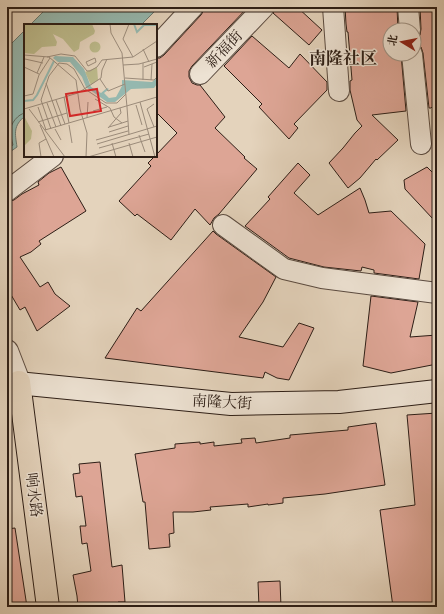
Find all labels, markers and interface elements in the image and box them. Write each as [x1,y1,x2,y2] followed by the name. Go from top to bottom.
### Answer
[382,22,422,62] north arrow
[24,24,157,157] inset map
[201,26,247,72] street label: 新福街
[384,34,401,47] text: 北
[309,47,377,70] district label: 南隆社区
[192,390,252,414] street label: 南隆大街
[21,471,47,519] street label: 响水路

